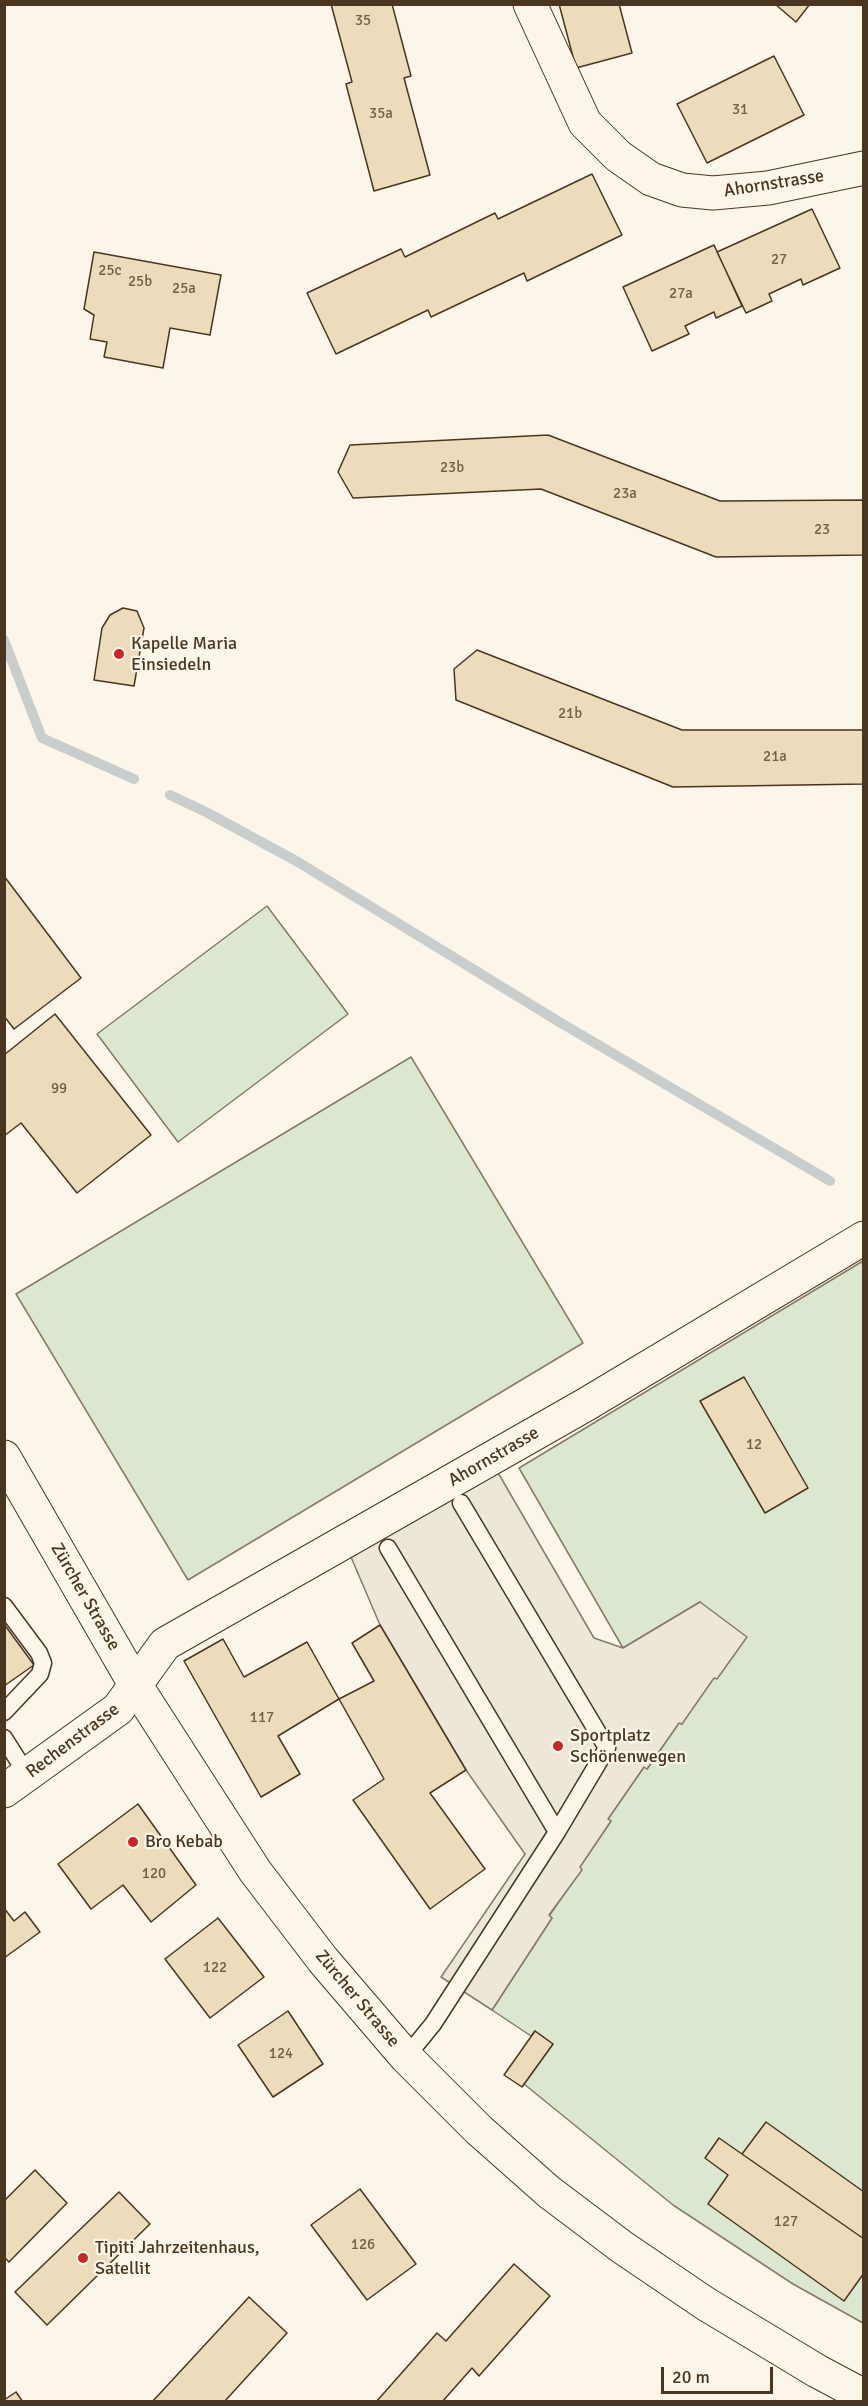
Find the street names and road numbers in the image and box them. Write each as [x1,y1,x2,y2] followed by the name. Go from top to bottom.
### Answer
[722,165,826,203] street label: Ahornstrasse
[445,1422,543,1492] street label: Ahornstrasse
[46,1539,124,1655] street label: Zürcher Strasse
[22,1699,124,1783] street label: Rechenstrasse
[310,1946,404,2052] street label: Zürcher Strasse

